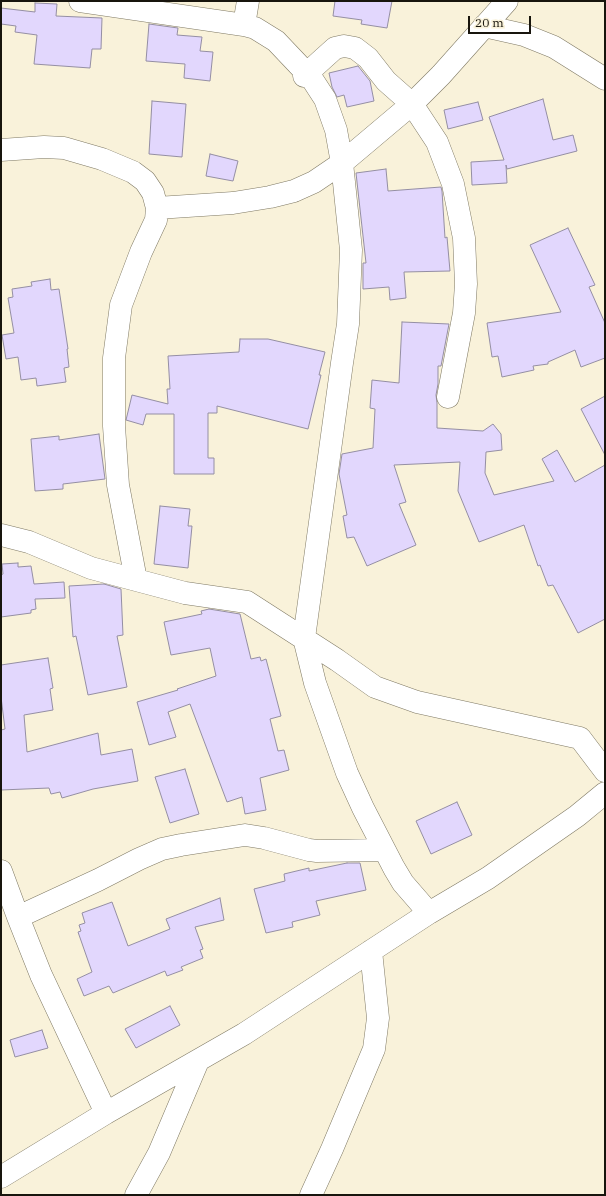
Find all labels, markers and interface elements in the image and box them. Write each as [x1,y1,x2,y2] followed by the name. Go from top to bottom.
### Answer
[470,8,533,34] scale bar
[475,15,504,30] text: 20 m

